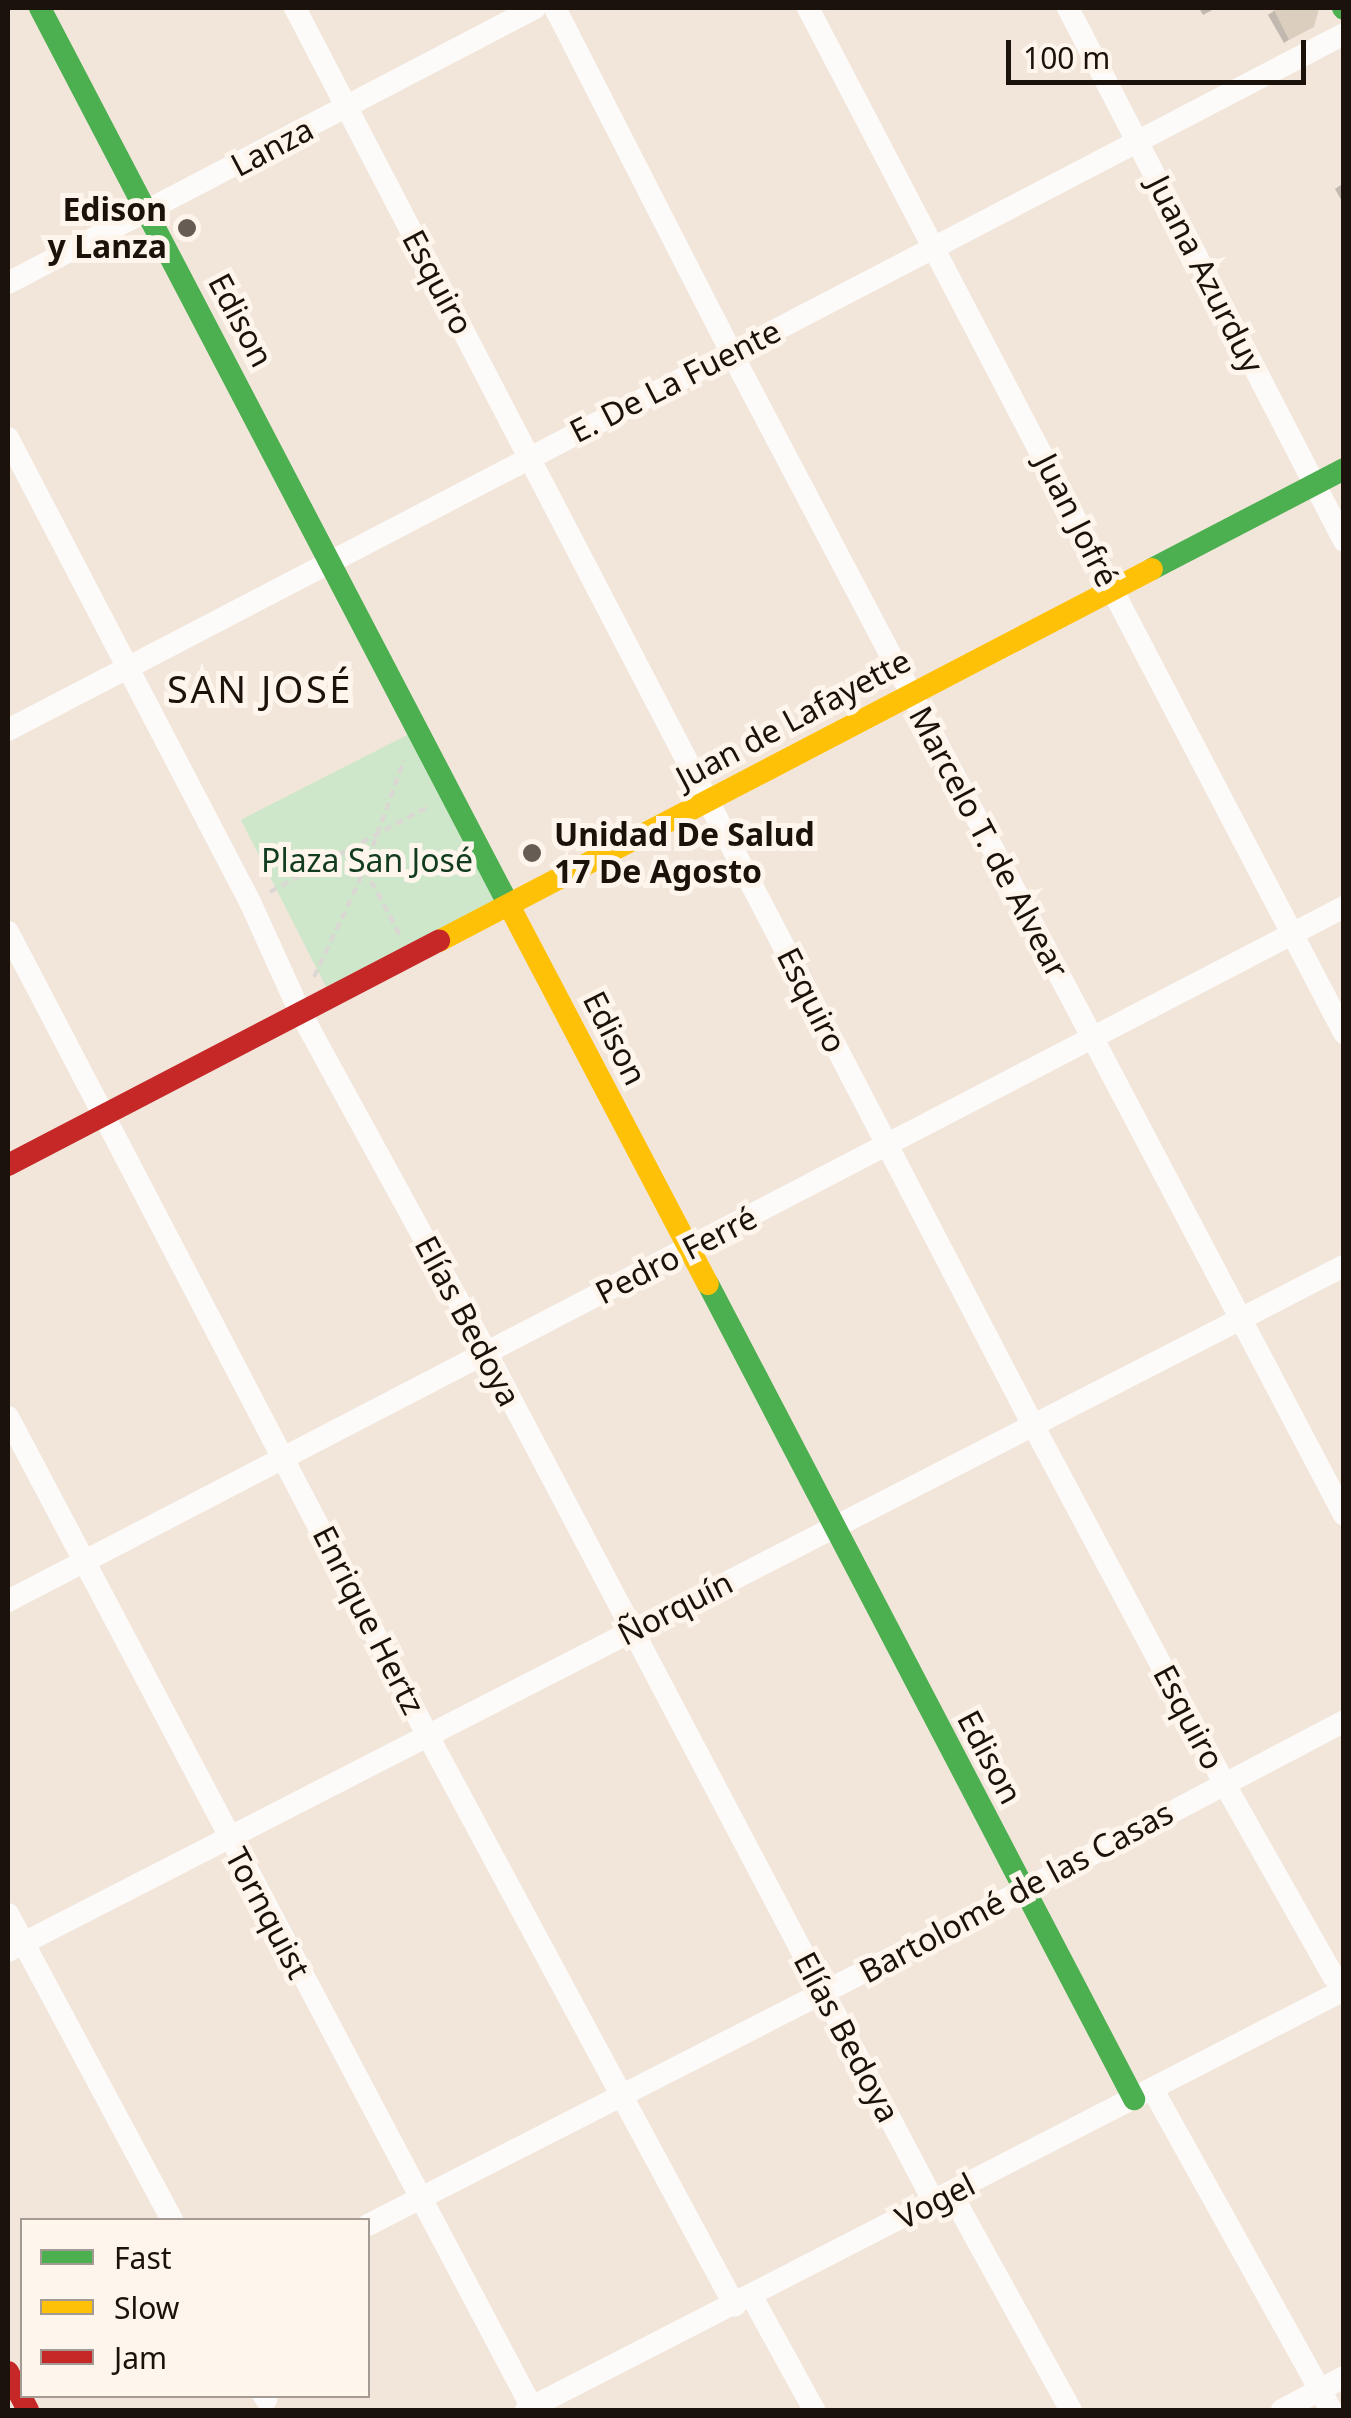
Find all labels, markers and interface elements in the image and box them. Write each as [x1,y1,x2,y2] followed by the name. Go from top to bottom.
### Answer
[1011,20,1311,82] scale bar
[1023,37,1110,78] text: 100 m
[224,110,320,184] street label: Lanza
[1140,169,1272,379] street label: Juana Azurduy
[48,191,167,266] place label: Edison y Lanza
[176,217,198,239] marker: Edison y Lanza
[395,223,481,341] street label: Esquiro
[201,267,281,373] street label: Edison
[563,311,787,451] street label: E. De La Fuente
[1027,447,1127,593] street label: Juan Jofré
[669,641,917,797] street label: Juan de Lafayette
[167,666,353,712] district label: SAN JOSÉ
[901,700,1077,984] street label: Marcelo T. de Alvear
[554,816,815,891] place label: Unidad De Salud 17 De Agosto
[519,840,545,866] marker: Unidad De Salud 17 De Agosto
[261,841,473,879] park label: Plaza San José
[769,941,855,1059] street label: Esquiro
[575,985,655,1091] street label: Edison
[589,1198,763,1312] street label: Pedro Ferré
[407,1229,529,1413] street label: Elías Bedoya
[305,1519,433,1721] street label: Enrique Hertz
[611,1563,739,1653] street label: Ñorquín
[1146,1658,1232,1776] street label: Esquiro
[950,1704,1030,1810] street label: Edison
[853,1793,1179,1991] street label: Bartolomé de las Casas
[218,1841,318,1985] street label: Tornquist
[786,1945,908,2129] street label: Elías Bedoya
[889,2165,981,2237] street label: Vogel
[20,2218,370,2398] legend
[114,2237,172,2278] text: Fast
[114,2287,179,2328] text: Slow
[114,2337,167,2378] text: Jam

